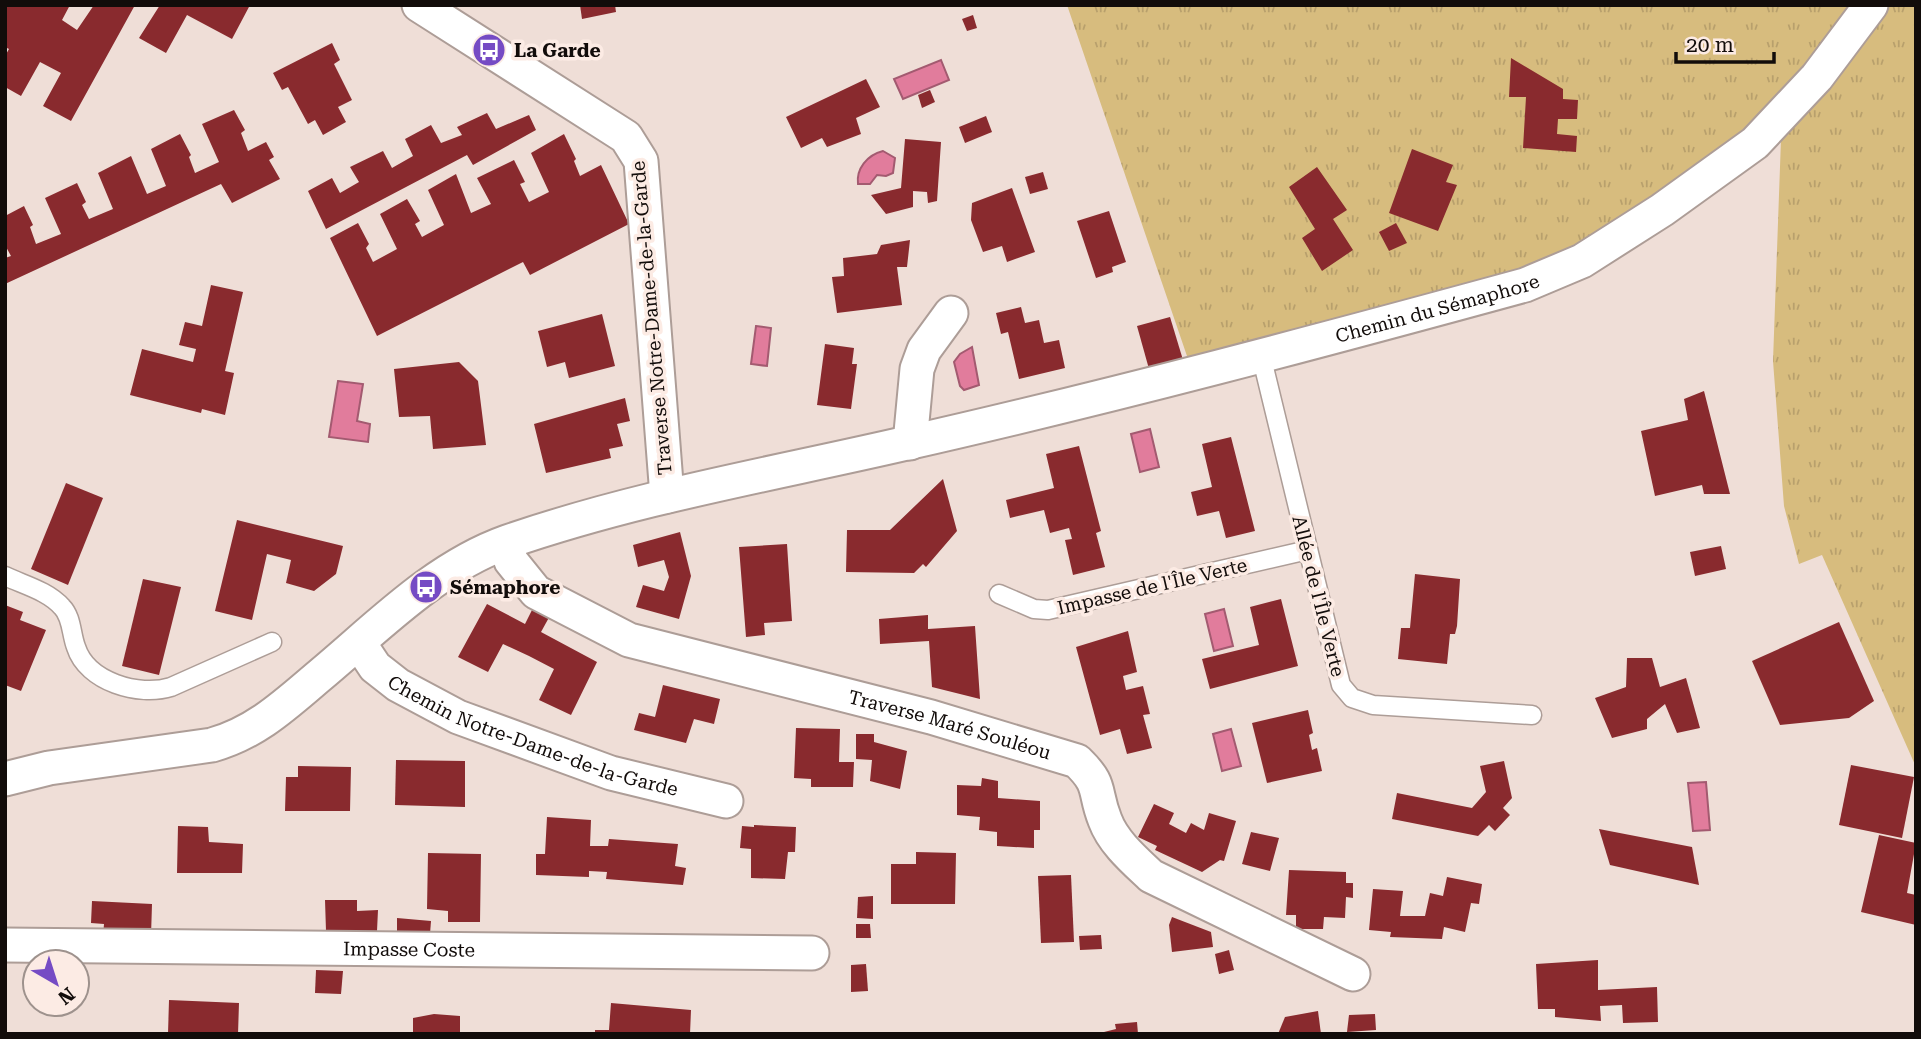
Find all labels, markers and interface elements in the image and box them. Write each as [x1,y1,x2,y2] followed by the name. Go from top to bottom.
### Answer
[1676,21,1774,65] scale bar
[470,31,508,69] bus stop icon: La Garde
[1686,33,1734,57] text: 20 m
[514,39,601,62] place label: La Garde
[626,160,677,476] street label: Traverse Notre-Dame-de-la-Garde
[1333,269,1543,348] street label: Chemin du Sémaphore
[1287,513,1350,679] street label: Allée de l'Île Verte
[1055,553,1249,620] street label: Impasse de l'Île Verte
[407,568,445,606] bus stop icon: Sémaphore
[450,576,560,599] place label: Sémaphore
[383,670,680,801] street label: Chemin Notre-Dame-de-la-Garde
[846,685,1054,765] street label: Traverse Maré Souléou
[343,937,475,962] street label: Impasse Coste
[21,948,91,1018] north arrow
[53,982,79,1010] text: N

